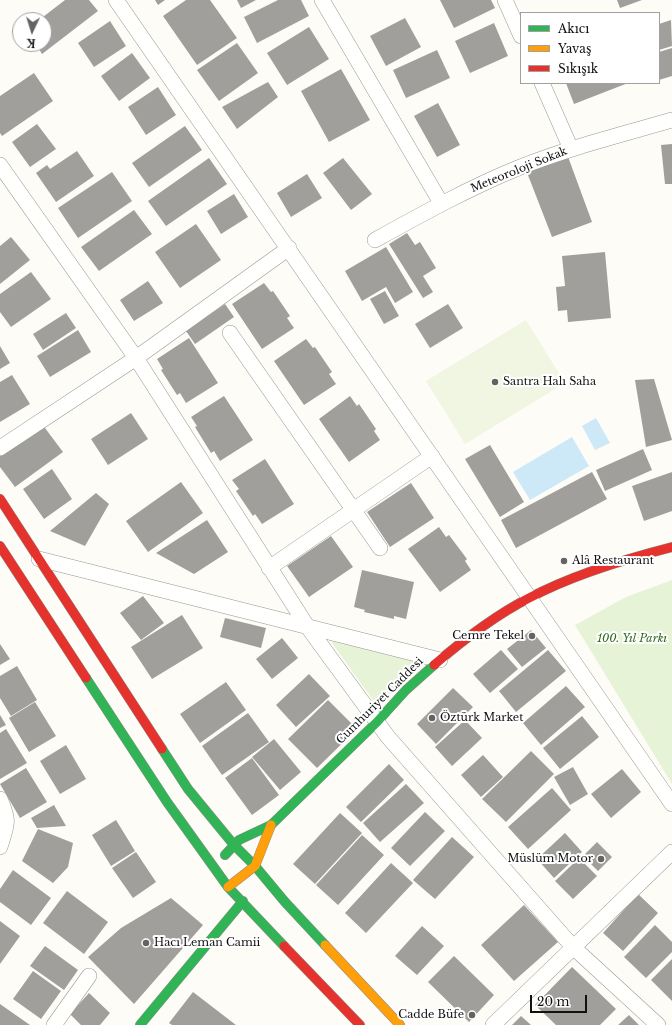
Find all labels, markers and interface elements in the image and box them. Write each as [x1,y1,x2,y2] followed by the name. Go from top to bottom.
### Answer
[12,12,52,52] north arrow
[520,12,660,84] legend
[558,21,589,36] text: Akıcı
[26,36,36,50] text: K
[558,41,591,56] text: Yavaş
[558,61,598,76] text: Sıkışık
[469,145,569,195] street label: Meteoroloji Sokak
[503,375,596,389] place label: Santra Halı Saha
[490,377,500,387] marker: Santra Halı Saha
[572,554,654,568] place label: Alâ Restaurant
[559,556,569,566] marker: Alâ Restaurant
[452,629,524,643] place label: Cemre Tekel
[527,631,537,641] marker: Cemre Tekel
[597,632,667,646] park label: 100. Yıl Parkı
[334,655,426,747] street label: Cumhuriyet Caddesi
[440,711,523,725] place label: Öztürk Market
[427,713,437,723] marker: Öztürk Market
[507,852,593,866] place label: Müslüm Motor
[596,854,606,864] marker: Müslüm Motor
[154,936,260,950] place label: Hacı Leman Camii
[141,938,151,948] marker: Hacı Leman Camii
[532,987,589,1013] scale bar
[537,994,569,1009] text: 20 m
[398,1008,464,1022] place label: Cadde Büfe
[467,1010,477,1020] marker: Cadde Büfe

